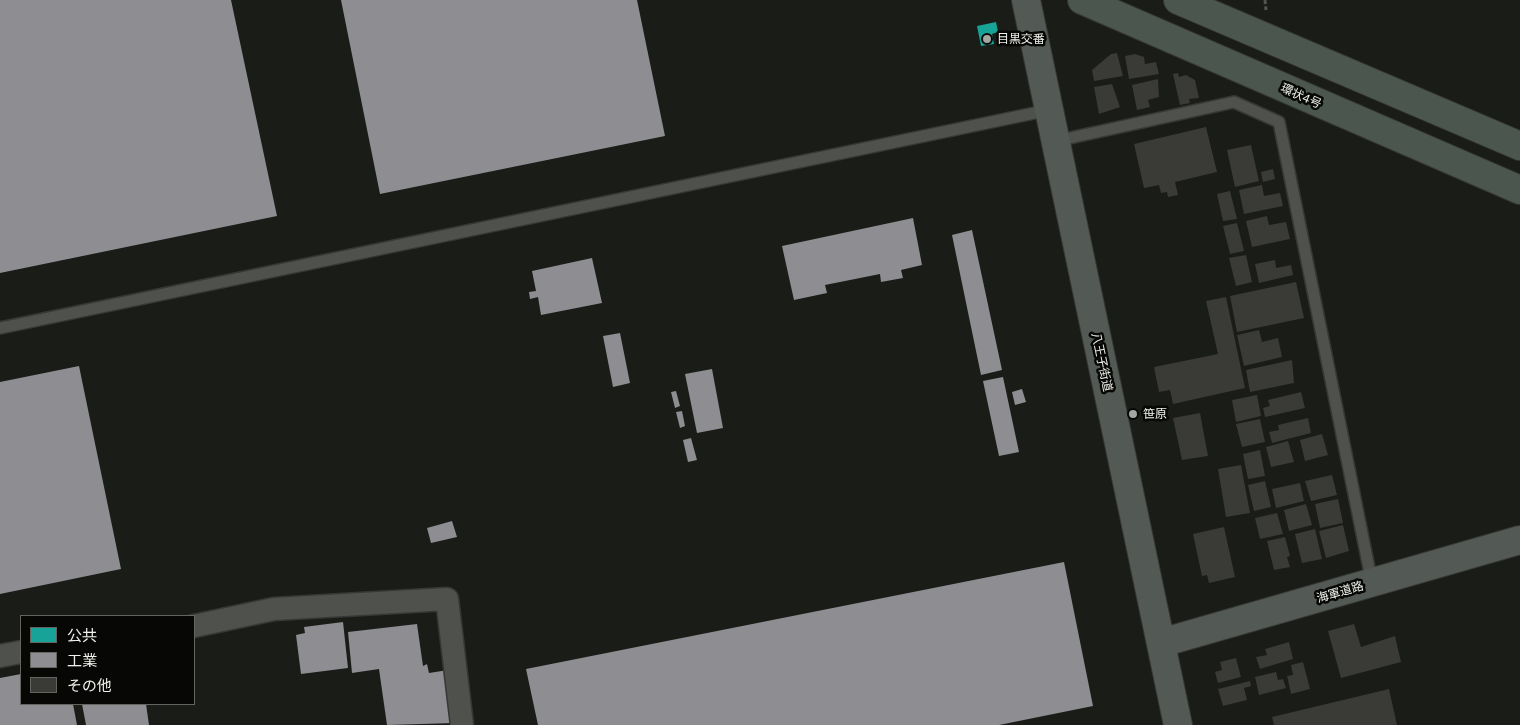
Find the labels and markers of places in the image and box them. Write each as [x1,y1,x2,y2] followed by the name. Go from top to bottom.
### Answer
[997,32,1045,46] place label: 目黒交番
[981,33,993,45] marker: 目黒交番
[1143,407,1167,421] place label: 笹原
[1127,408,1139,420] marker: 笹原

